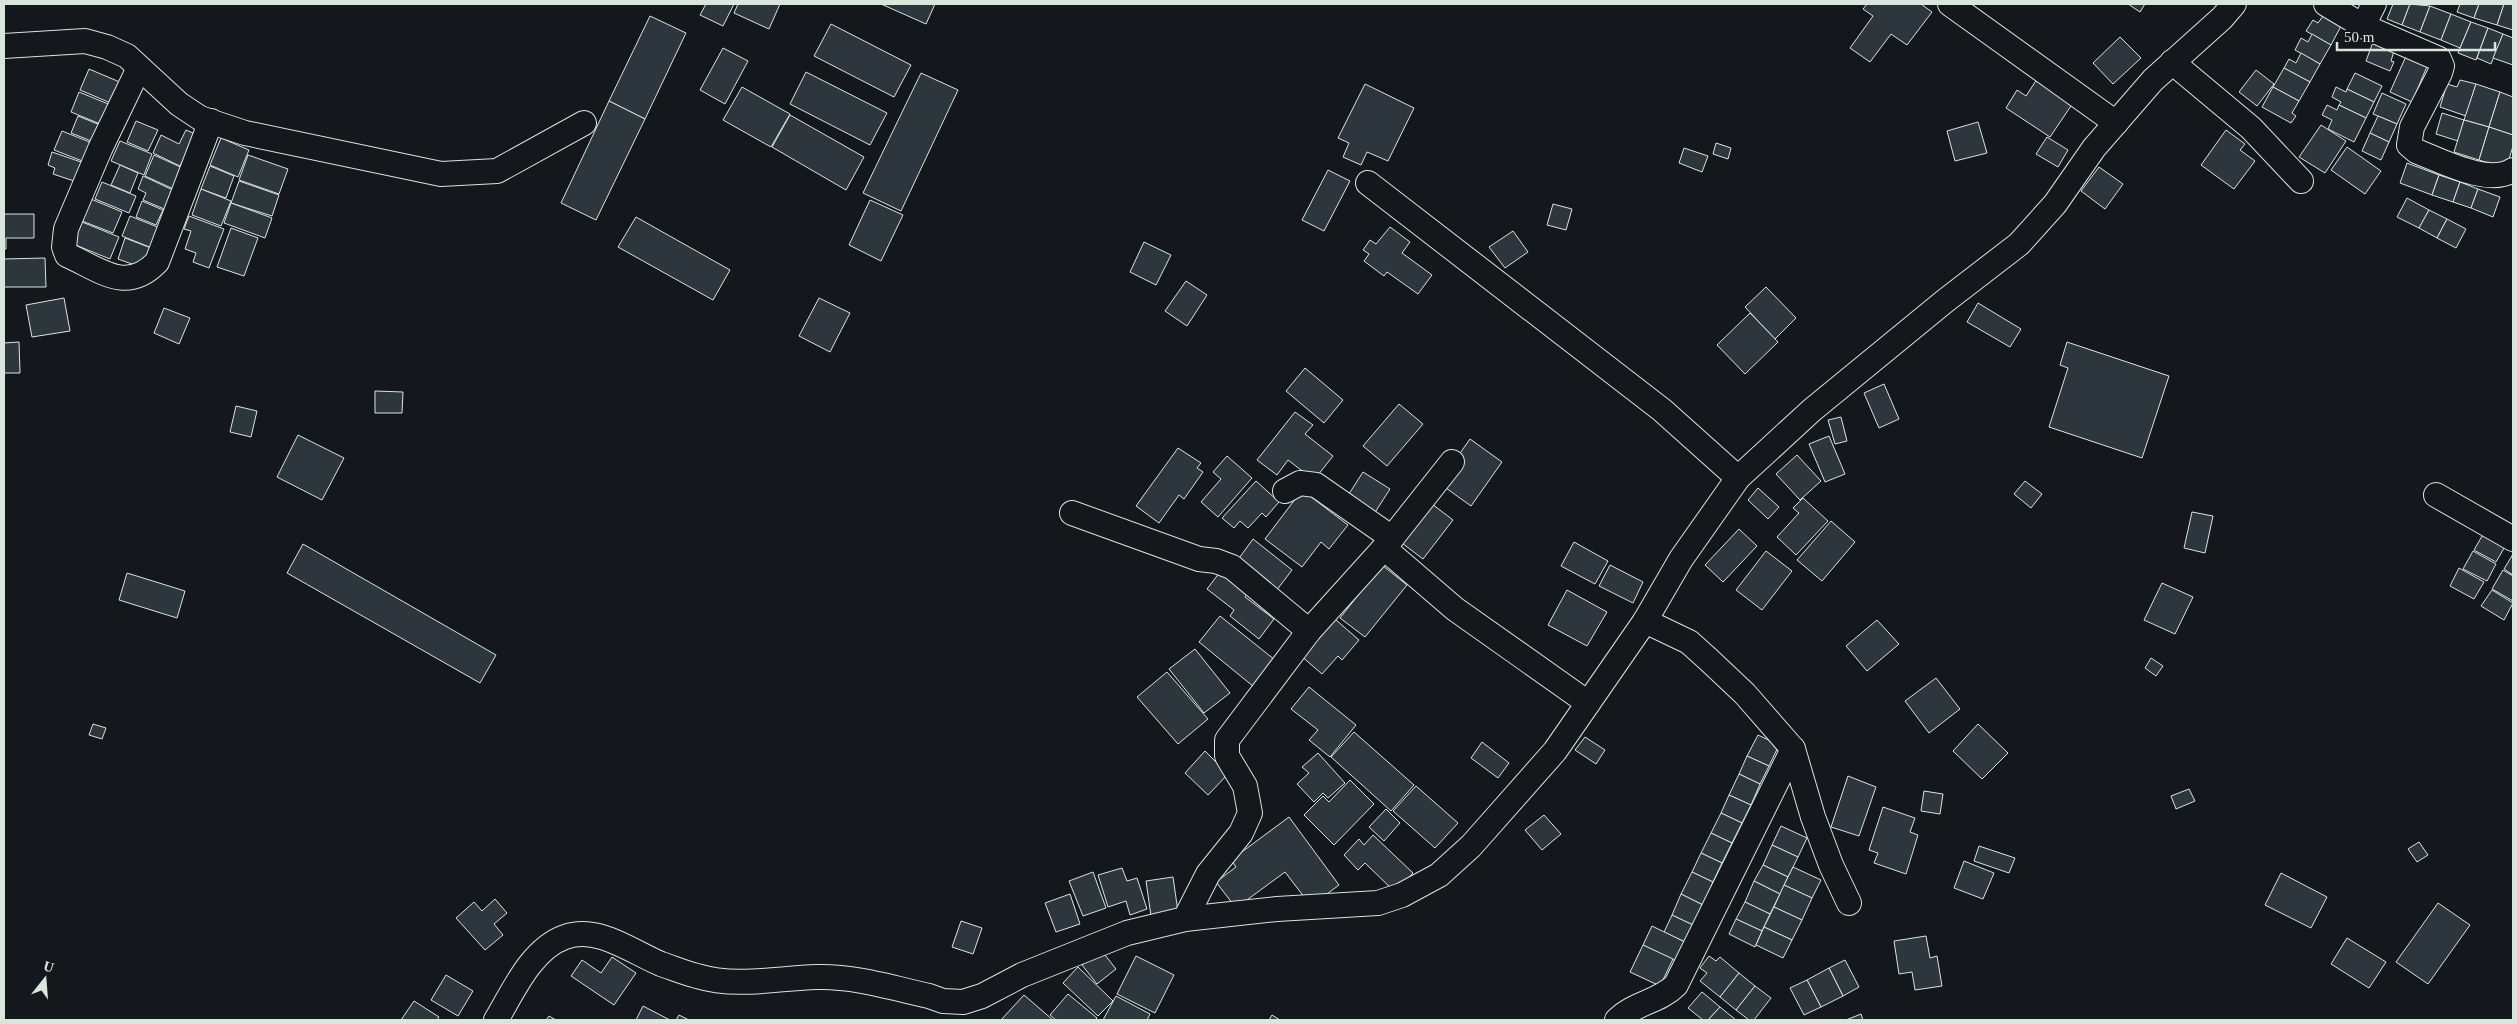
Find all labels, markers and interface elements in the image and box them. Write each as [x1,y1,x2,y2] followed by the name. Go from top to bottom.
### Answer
[2337,20,2494,52] scale bar
[2344,29,2375,45] text: 50 m
[20,954,70,1004] north arrow
[42,958,56,976] text: U

